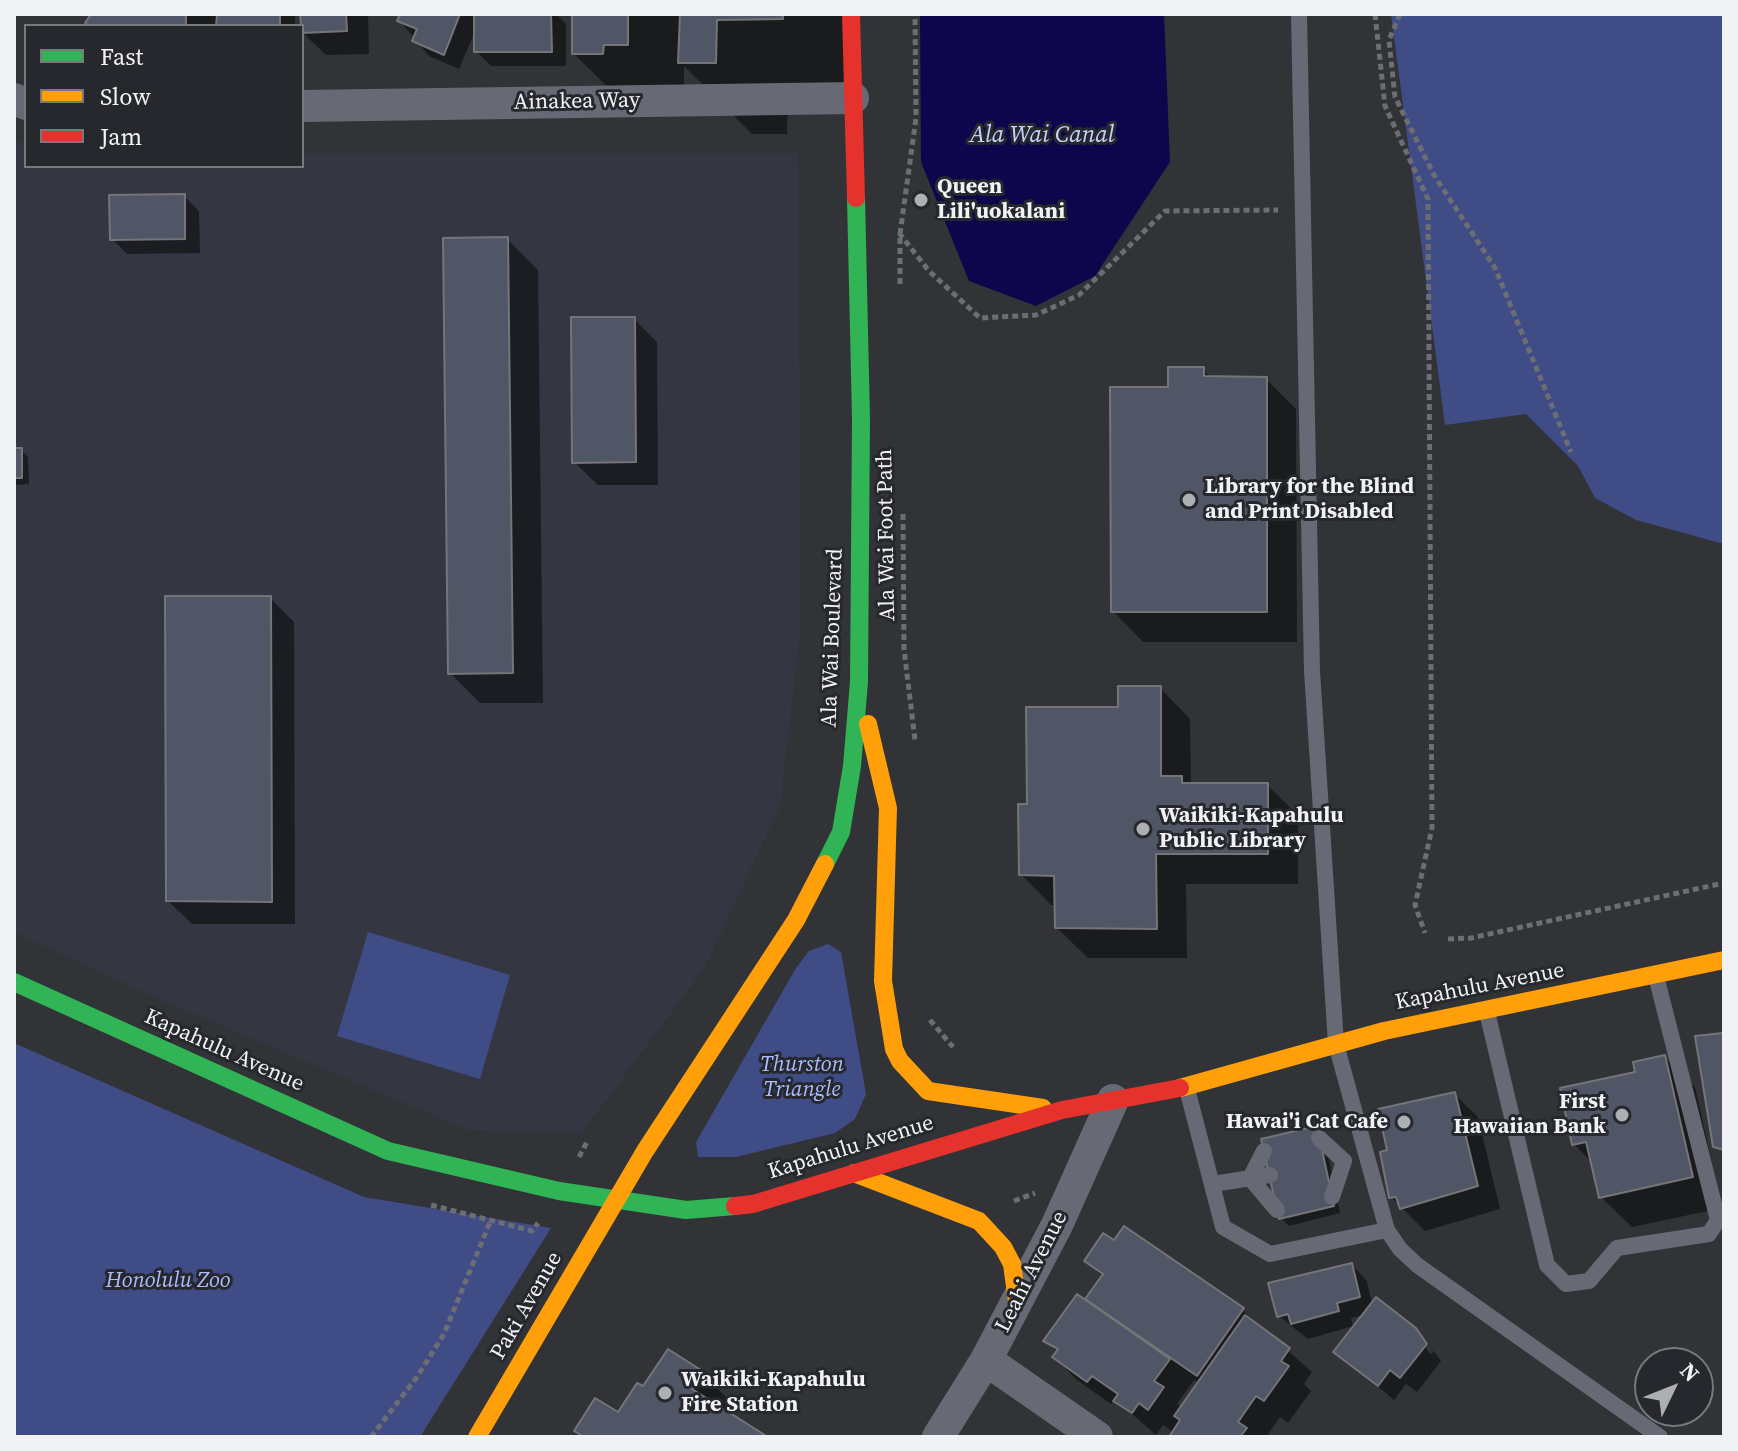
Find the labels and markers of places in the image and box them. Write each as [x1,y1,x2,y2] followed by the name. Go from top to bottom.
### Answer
[937,174,1065,226] place label: Queen Lili'uokalani
[912,191,930,209] marker: Queen Lili'uokalani
[1205,474,1414,526] place label: Library for the Blind and Print Disabled
[1180,491,1198,509] marker: Library for the Blind and Print Disabled
[1159,803,1344,854] place label: Waikiki-Kapahulu Public Library
[1134,820,1152,838] marker: Waikiki-Kapahulu Public Library
[1453,1089,1606,1140] place label: First Hawaiian Bank
[1613,1106,1631,1124] marker: First Hawaiian Bank
[1226,1109,1388,1135] place label: Hawai'i Cat Cafe
[1395,1113,1413,1131] marker: Hawai'i Cat Cafe
[681,1367,866,1418] place label: Waikiki-Kapahulu Fire Station
[656,1384,674,1402] marker: Waikiki-Kapahulu Fire Station

